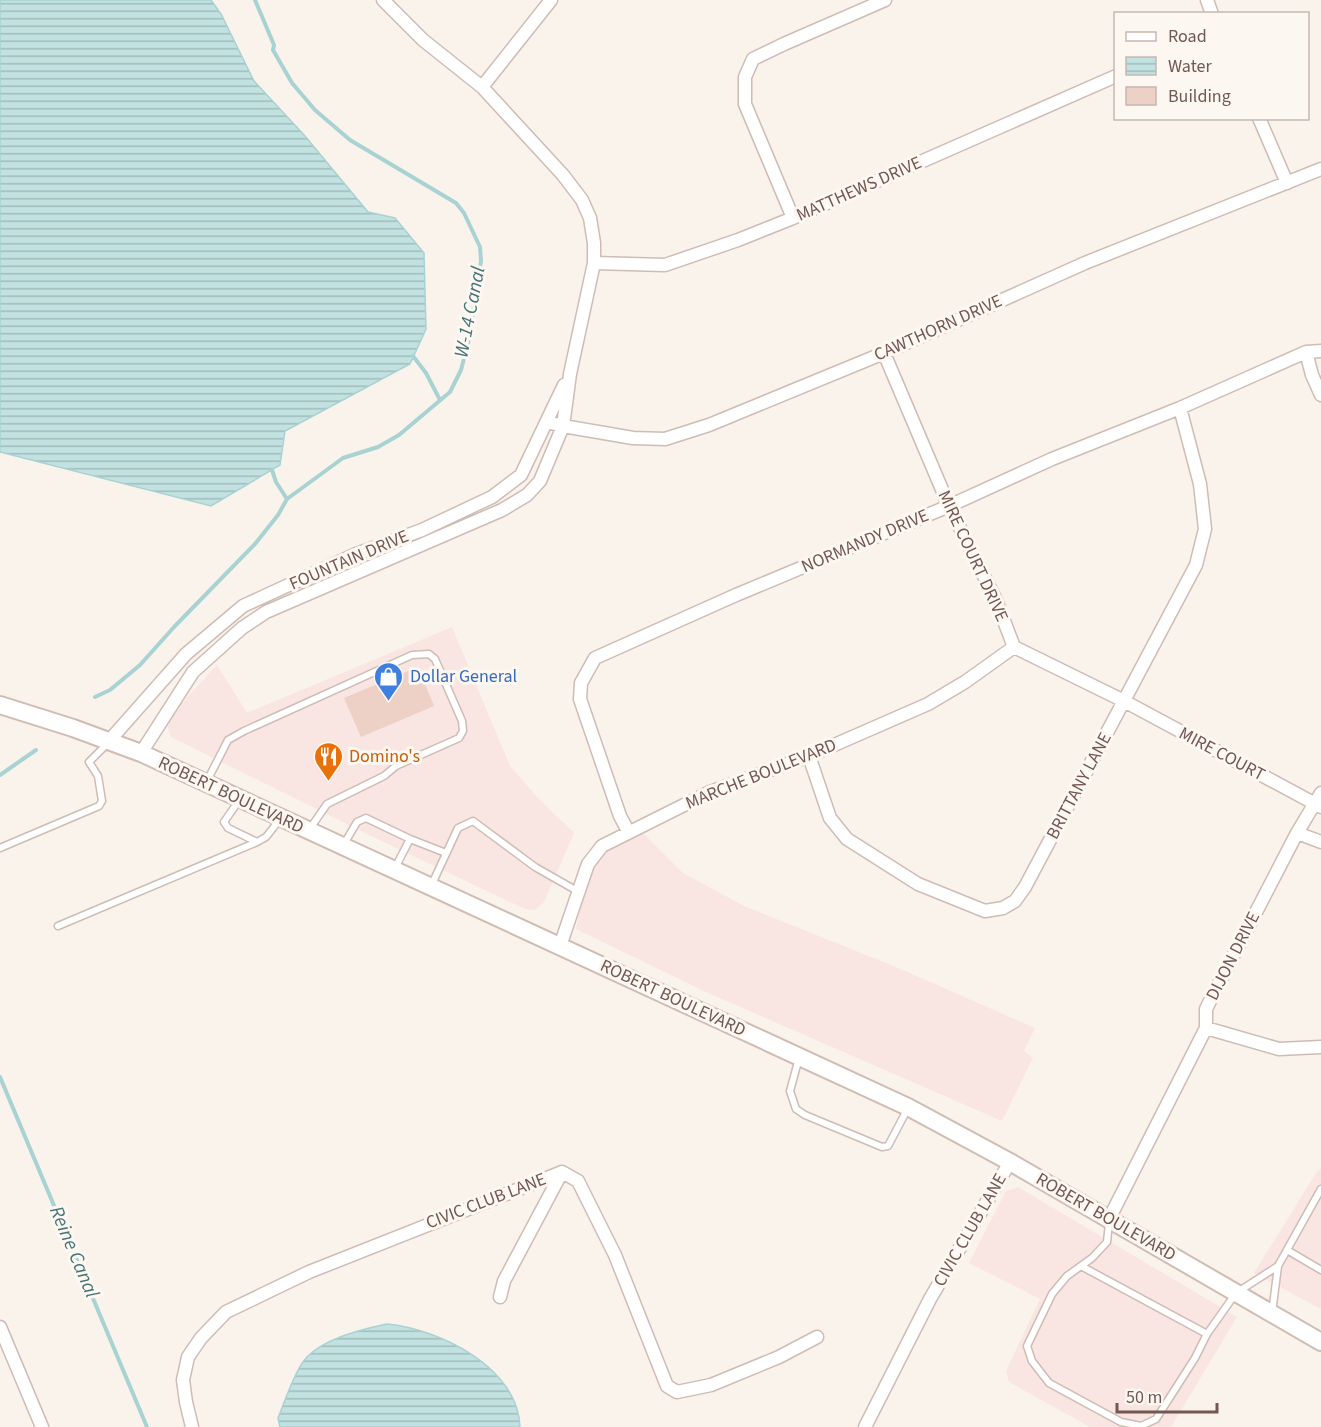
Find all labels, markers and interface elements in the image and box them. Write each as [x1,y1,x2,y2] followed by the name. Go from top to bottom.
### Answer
[1114,12,1309,120] legend
[1168,24,1207,49] text: Road
[1168,54,1212,79] text: Water
[1168,84,1231,109] text: Building
[793,150,925,228] street label: MATTHEWS DRIVE
[447,264,493,360] water label: W-14 Canal
[870,289,1006,367] street label: CAWTHORN DRIVE
[932,486,1014,626] street label: MIRE COURT DRIVE
[798,503,932,579] street label: NORMANDY DRIVE
[285,524,413,596] street label: FOUNTAIN DRIVE
[373,660,405,702] shop icon: Dollar General
[410,664,517,689] place label: Dollar General
[1175,721,1270,787] street label: MIRE COURT
[1040,728,1118,844] street label: BRITTANY LANE
[682,732,840,816] street label: MARCHE BOULEVARD
[312,740,344,782] restaurant icon: Domino's
[349,744,420,769] place label: Domino's
[154,750,308,840] street label: ROBERT BOULEVARD
[1200,907,1266,1005] street label: DIJON DRIVE
[596,953,750,1043] street label: ROBERT BOULEVARD
[422,1167,550,1235] street label: CIVIC CLUB LANE
[1031,1167,1181,1267] street label: ROBERT BOULEVARD
[927,1169,1013,1291] street label: CIVIC CLUB LANE
[42,1202,106,1302] water label: Reine Canal
[1117,1376,1218,1414] scale bar
[1126,1385,1162,1410] text: 50 m

